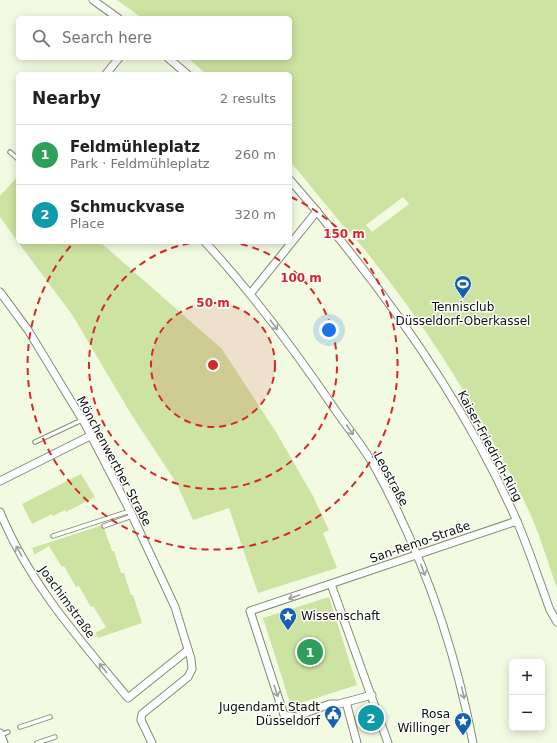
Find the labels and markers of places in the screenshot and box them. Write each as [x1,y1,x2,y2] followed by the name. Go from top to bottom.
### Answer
[453,274,473,299] sports icon: Tennisclub Düsseldorf-Oberkassel
[396,300,530,328] place label: Tennisclub Düsseldorf-Oberkassel
[206,358,220,372] centre of rings
[278,606,298,631] place icon: Wissenschaft
[301,609,380,623] place label: Wissenschaft
[297,637,323,667] pin: 1
[218,700,321,728] place label: Jugendamt Stadt Düsseldorf
[358,703,384,733] pin: 2
[323,704,343,729] public building icon: Jugendamt Stadt Düsseldorf
[398,707,450,735] place label: Rosa Willinger
[453,711,473,736] place icon: Rosa Willinger

